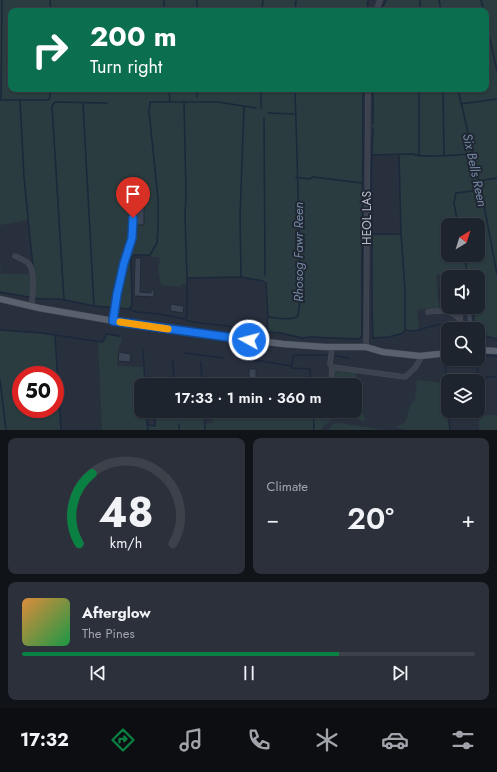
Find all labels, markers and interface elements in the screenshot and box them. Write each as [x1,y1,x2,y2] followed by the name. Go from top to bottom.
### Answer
[90,16,177,57] text: 200 m
[24,24,76,76] icon: right
[90,54,162,80] text: Turn right
[458,132,492,209] water label: Six Bells Reen
[116,177,150,218] pin
[122,183,144,205] icon: arrive
[358,191,376,245] street label: HEOL LAS
[289,202,308,302] water label: Rhosog Fawr Reen
[441,218,485,262] north arrow
[441,218,485,418] map controls
[441,270,485,314] button: sound
[228,319,270,361] position arrow
[441,322,485,366] button: search
[12,366,64,418] speed limit sign: 50
[441,374,485,418] button: layers
[174,387,322,409] text: 17:33 · 1 min · 360 m
[267,477,308,496] text: Climate
[99,482,154,543] text: 48
[347,497,394,540] text: 20°
[267,503,279,535] text: −
[461,503,475,535] text: +
[110,533,142,553] text: km/h
[82,602,151,624] text: Afterglow
[82,624,135,643] text: The Pines
[87,662,109,684] icon: previous
[238,662,260,684] icon: pause
[389,662,411,684] icon: next
[109,726,137,754] icon: directions
[177,726,205,754] icon: music
[245,726,273,754] icon: phone
[313,726,341,754] icon: climate
[381,726,409,754] icon: car
[449,726,477,754] icon: filters
[20,727,69,753] text: 17:32

